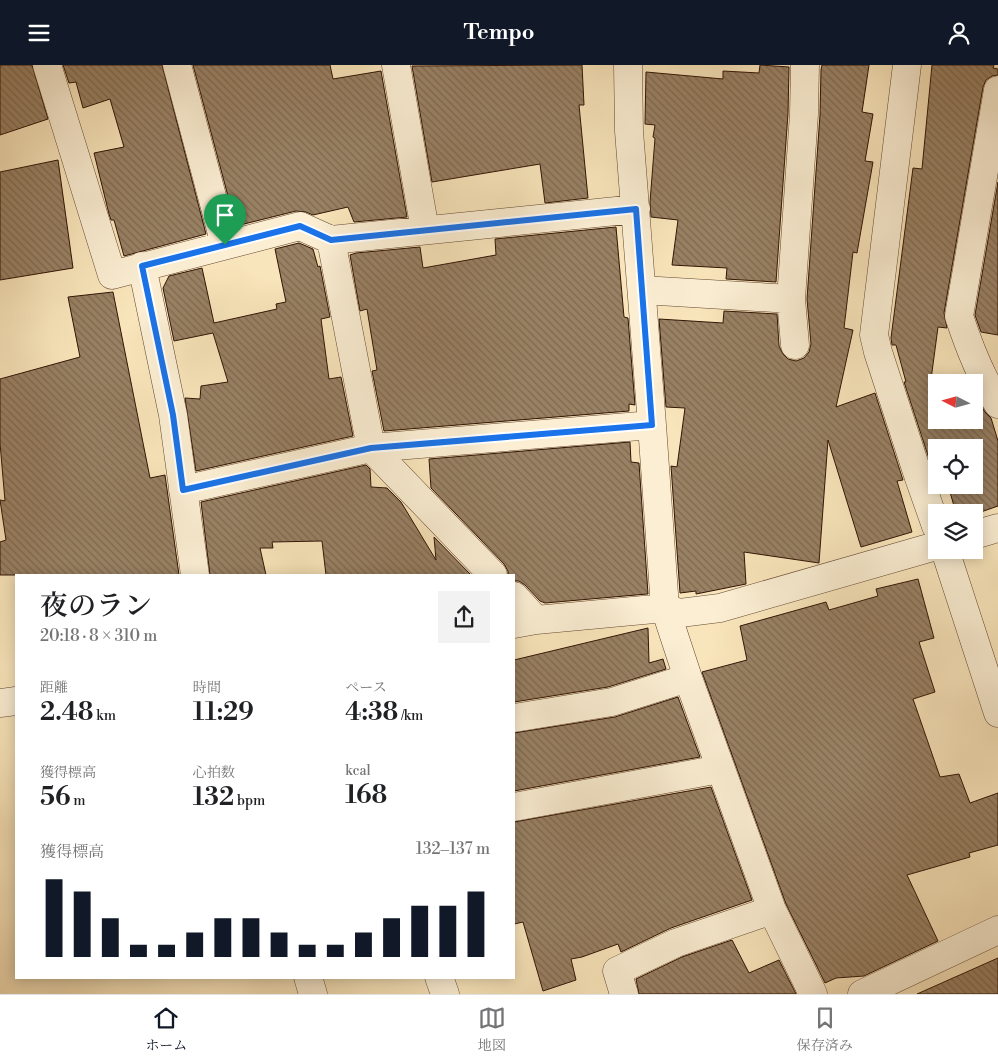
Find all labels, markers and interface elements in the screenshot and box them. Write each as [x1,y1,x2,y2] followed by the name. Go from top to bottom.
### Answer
[25,19,53,47] icon: menu
[463,19,535,46] text: Tempo
[945,19,973,47] icon: person
[204,194,246,245] pin
[211,201,239,229] icon: arrive
[928,374,982,429] north arrow
[928,374,983,559] map controls
[928,439,983,494] button: locate
[928,504,983,559] button: layers
[40,589,152,624] text: 夜のラン
[438,591,490,643] button: share
[40,626,157,646] text: 20:18 · 8 × 310 m
[40,679,68,697] text: 距離
[193,679,221,697] text: 時間
[345,679,387,697] text: ペース
[40,697,93,728] text: 2.48
[193,697,254,728] text: 11:29
[345,697,398,728] text: 4:38
[93,707,116,725] text: km
[398,707,423,725] text: /km
[345,762,371,780] text: kcal
[40,764,96,782] text: 獲得標高
[193,764,235,782] text: 心拍数
[345,780,387,811] text: 168
[40,782,70,813] text: 56
[193,782,234,813] text: 132
[70,792,86,810] text: m
[234,792,265,810] text: bpm
[416,839,490,859] text: 132–137 m
[40,842,104,862] text: 獲得標高
[145,1004,187,1055] tab: ホーム
[478,1004,506,1055] tab: 地図
[797,1004,853,1055] tab: 保存済み

